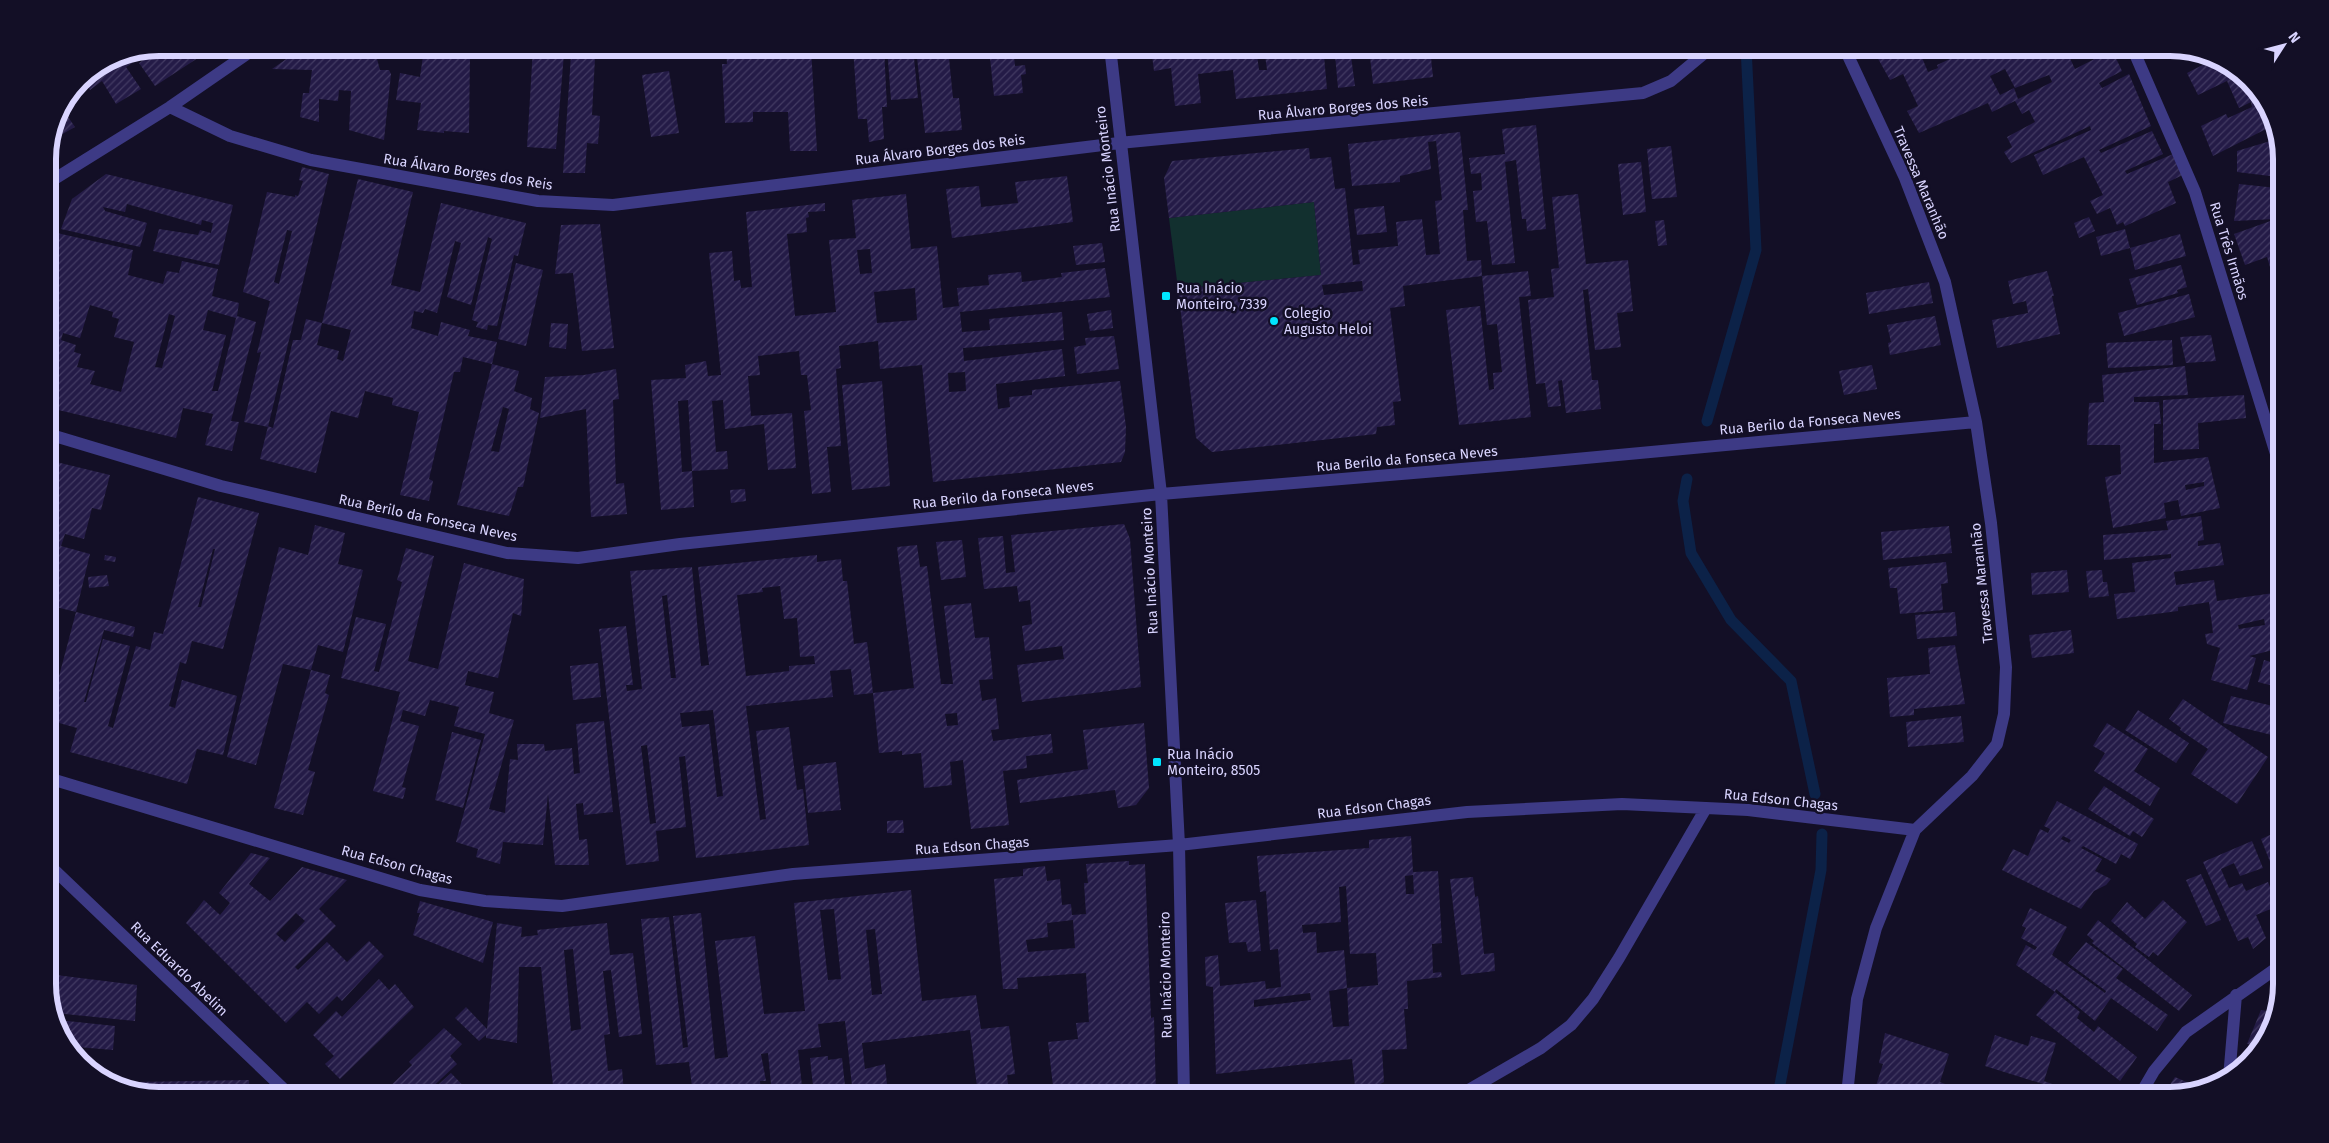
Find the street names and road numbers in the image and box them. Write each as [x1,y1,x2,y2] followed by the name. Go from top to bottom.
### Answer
[1257,91,1429,124] street label: Rua Álvaro Borges dos Reis
[1092,105,1124,233] street label: Rua Inácio Monteiro
[1890,124,1952,242] street label: Travessa Maranhão
[854,130,1026,169] street label: Rua Álvaro Borges dos Reis
[382,149,554,194] street label: Rua Álvaro Borges dos Reis
[2206,200,2252,302] street label: Rua Três Irmãos
[1719,406,1902,438] street label: Rua Berilo da Fonseca Neves
[1316,443,1499,475] street label: Rua Berilo da Fonseca Neves
[912,477,1095,513] street label: Rua Berilo da Fonseca Neves
[337,491,519,545] street label: Rua Berilo da Fonseca Neves
[1138,507,1162,635] street label: Rua Inácio Monteiro
[1967,522,1997,644] street label: Travessa Maranhão
[1723,786,1839,814] street label: Rua Edson Chagas
[1316,792,1432,822] street label: Rua Edson Chagas
[914,833,1030,858] street label: Rua Edson Chagas
[339,842,455,888] street label: Rua Edson Chagas
[1156,911,1176,1039] street label: Rua Inácio Monteiro
[127,918,231,1020] street label: Rua Eduardo Abelim

